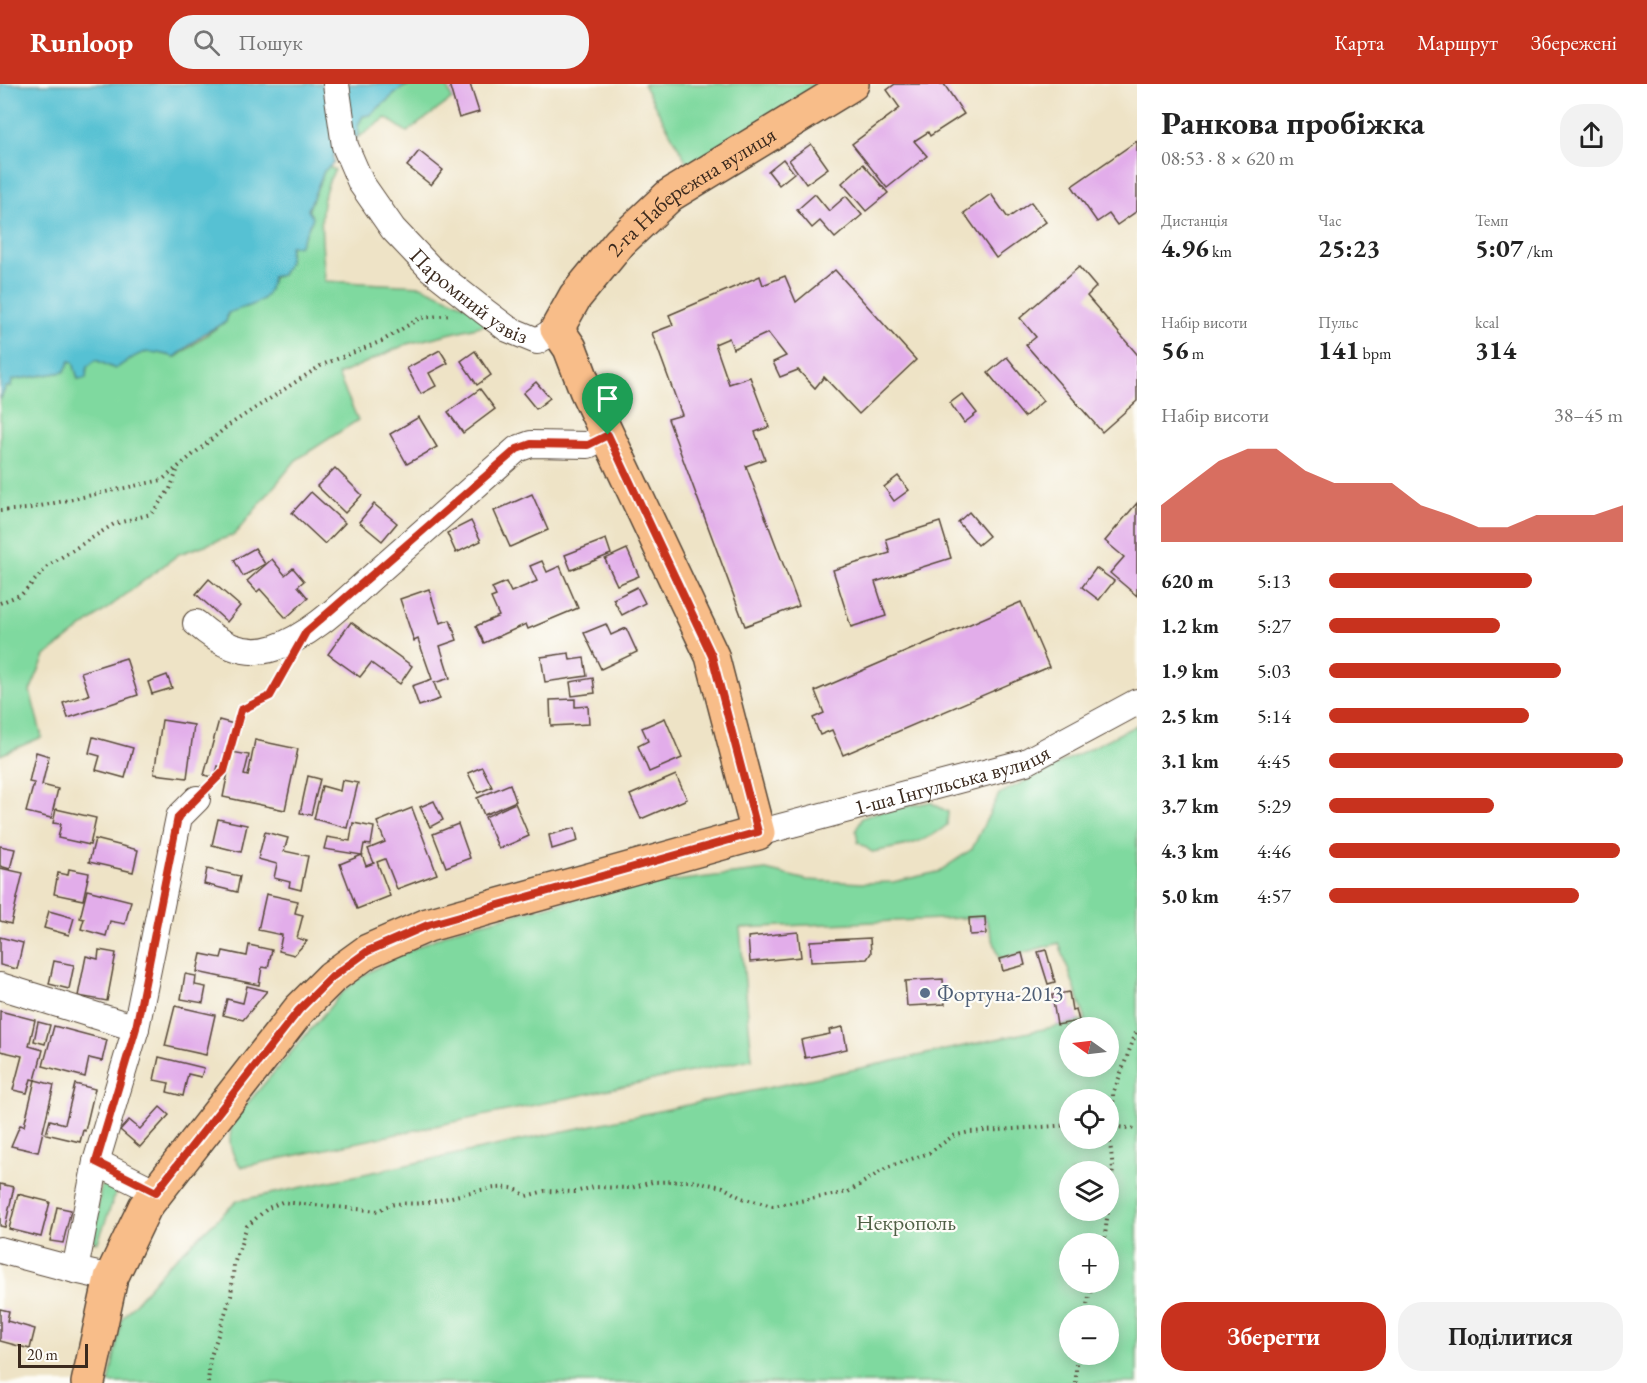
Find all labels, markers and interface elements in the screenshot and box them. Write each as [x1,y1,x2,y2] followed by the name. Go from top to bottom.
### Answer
[169,15,589,69] search box
[30,24,133,60] text: Runloop
[190,26,223,59] icon: search
[238,28,303,57] text: Пошук
[1334,29,1384,56] text: Карта
[1417,29,1498,56] text: Маршрут
[1531,29,1617,56] text: Збережені
[1161,101,1425,144] text: Ранкова пробіжка
[1560,104,1623,167] button: share
[600,120,781,263] street label: 2-га Набережна вулиця
[1161,145,1294,171] text: 08:53 · 8 × 620 m
[1161,210,1228,231] text: Дистанція
[1318,210,1342,231] text: Час
[1475,210,1508,231] text: Темп
[1161,231,1209,265] text: 4.96
[1318,231,1380,265] text: 25:23
[1475,231,1524,265] text: 5:07
[1209,241,1232,262] text: km
[1524,241,1553,262] text: /km
[403,242,532,351] street label: Паромний узвіз
[1161,312,1247,333] text: Набір висоти
[1318,312,1359,333] text: Пульс
[1475,312,1499,333] text: kcal
[1161,333,1189,367] text: 56
[1318,333,1359,367] text: 141
[1475,333,1516,367] text: 314
[1189,343,1204,364] text: m
[1359,343,1391,364] text: bpm
[582,373,633,435] pin
[591,382,624,415] icon: arrive
[1161,402,1269,428] text: Набір висоти
[1554,402,1623,428] text: 38–45 m
[1161,568,1214,594] text: 620 m
[1257,568,1291,594] text: 5:13
[1161,613,1219,639] text: 1.2 km
[1257,613,1291,639] text: 5:27
[1161,658,1219,684] text: 1.9 km
[1257,658,1291,684] text: 5:03
[1161,703,1219,729] text: 2.5 km
[1257,703,1291,729] text: 5:14
[851,738,1055,822] street label: 1-ша Інгульська вулиця
[1161,748,1219,774] text: 3.1 km
[1257,748,1291,774] text: 4:45
[1161,793,1219,819] text: 3.7 km
[1257,793,1291,819] text: 5:29
[1161,838,1219,864] text: 4.3 km
[1257,838,1291,864] text: 4:46
[1161,883,1219,909] text: 5.0 km
[1257,883,1291,909] text: 4:57
[937,979,1063,1008] place label: Фортуна-2013
[918,986,932,1000] marker: Фортуна-2013
[1059,1017,1119,1077] north arrow
[1059,1017,1119,1365] map controls
[1059,1089,1119,1149] button: locate
[1059,1161,1119,1221] button: layers
[856,1208,956,1237] park label: Некрополь
[1059,1233,1119,1293] button: +
[1161,1302,1386,1371] button: Зберегти
[1398,1302,1623,1371] button: Поділитися
[1059,1305,1119,1365] button: −
[18,1341,88,1368] scale bar
[27,1344,58,1365] text: 20 m

